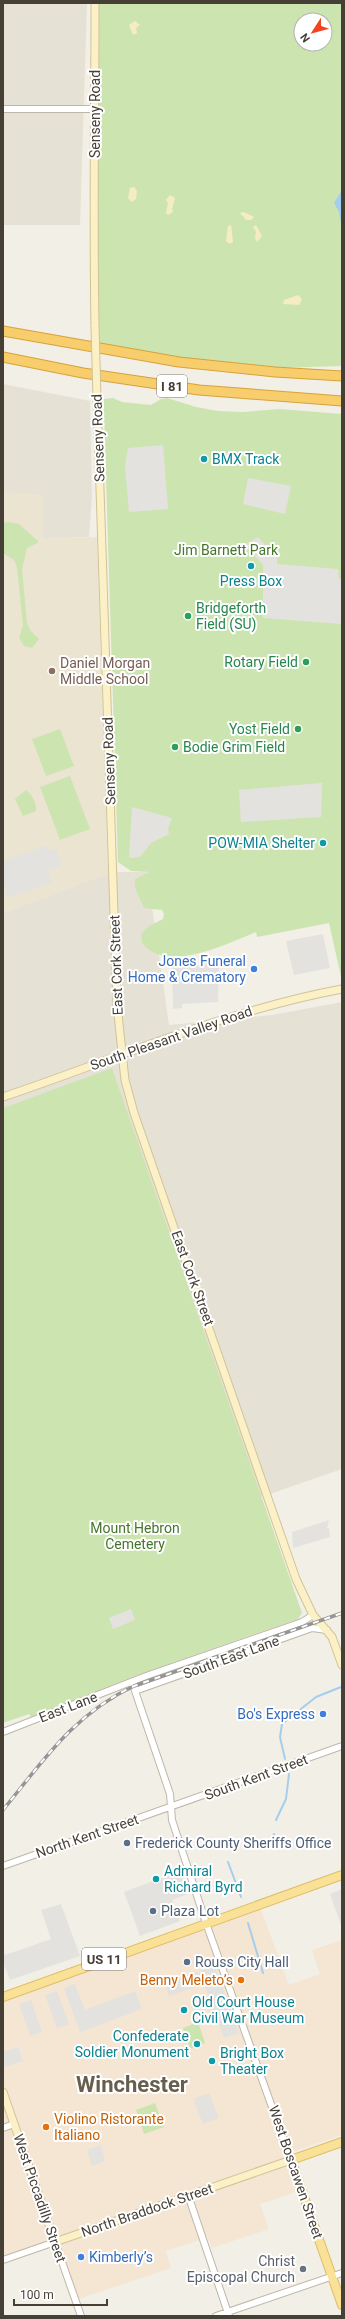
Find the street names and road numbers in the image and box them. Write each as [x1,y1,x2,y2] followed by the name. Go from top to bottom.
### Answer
[87,70,103,158] street label: Senseny Road
[157,375,187,397] road number: I 81
[88,394,108,482] street label: Senseny Road
[99,717,119,805] street label: Senseny Road
[106,914,126,1015] street label: East Cork Street
[88,1003,254,1073] street label: South Pleasant Valley Road
[168,1228,218,1328] street label: East Cork Street
[181,1632,281,1682] street label: South East Lane
[37,1689,99,1725] street label: East Lane
[202,1751,310,1803] street label: South Kent Street
[34,1811,141,1861] street label: North Kent Street
[82,1948,126,1970] road number: US 11
[266,2103,326,2241] street label: West Boscawen Street
[11,2132,70,2265] street label: West Piccadilly Street
[79,2180,215,2240] street label: North Braddock Street

